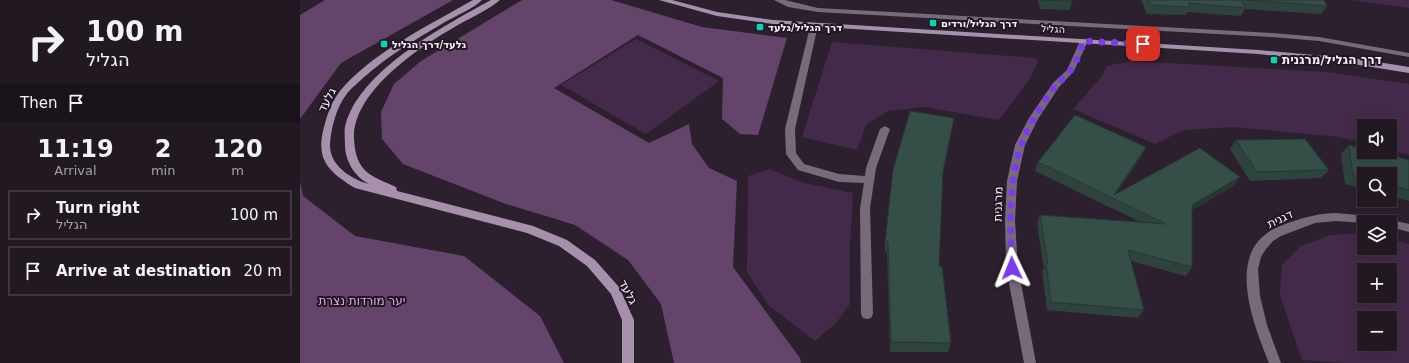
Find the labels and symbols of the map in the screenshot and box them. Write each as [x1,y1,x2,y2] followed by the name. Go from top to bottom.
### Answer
[928,18,938,28] marker: דרך הגליל/ורדים
[941,18,1018,29] place label: דרך הגליל/ורדים
[755,22,765,32] marker: דרך הגליל/גלעד
[768,22,842,33] place label: דרך הגליל/גלעד
[1041,23,1065,35] street label: הגליל
[1126,27,1160,61] pin
[379,39,389,49] marker: גלעד/דרך הגליל
[392,39,467,50] place label: גלעד/דרך הגליל
[1282,53,1382,67] place label: דרך הגליל/מרגנית
[1269,55,1279,65] marker: דרך הגליל/מרגנית
[315,85,339,115] street label: גלעד
[990,186,1006,222] street label: מרגנית
[1265,207,1296,231] street label: דגנית
[991,247,1033,289] position arrow
[616,277,640,307] street label: גלעד
[318,294,406,308] park label: יער מורדות נצרת

